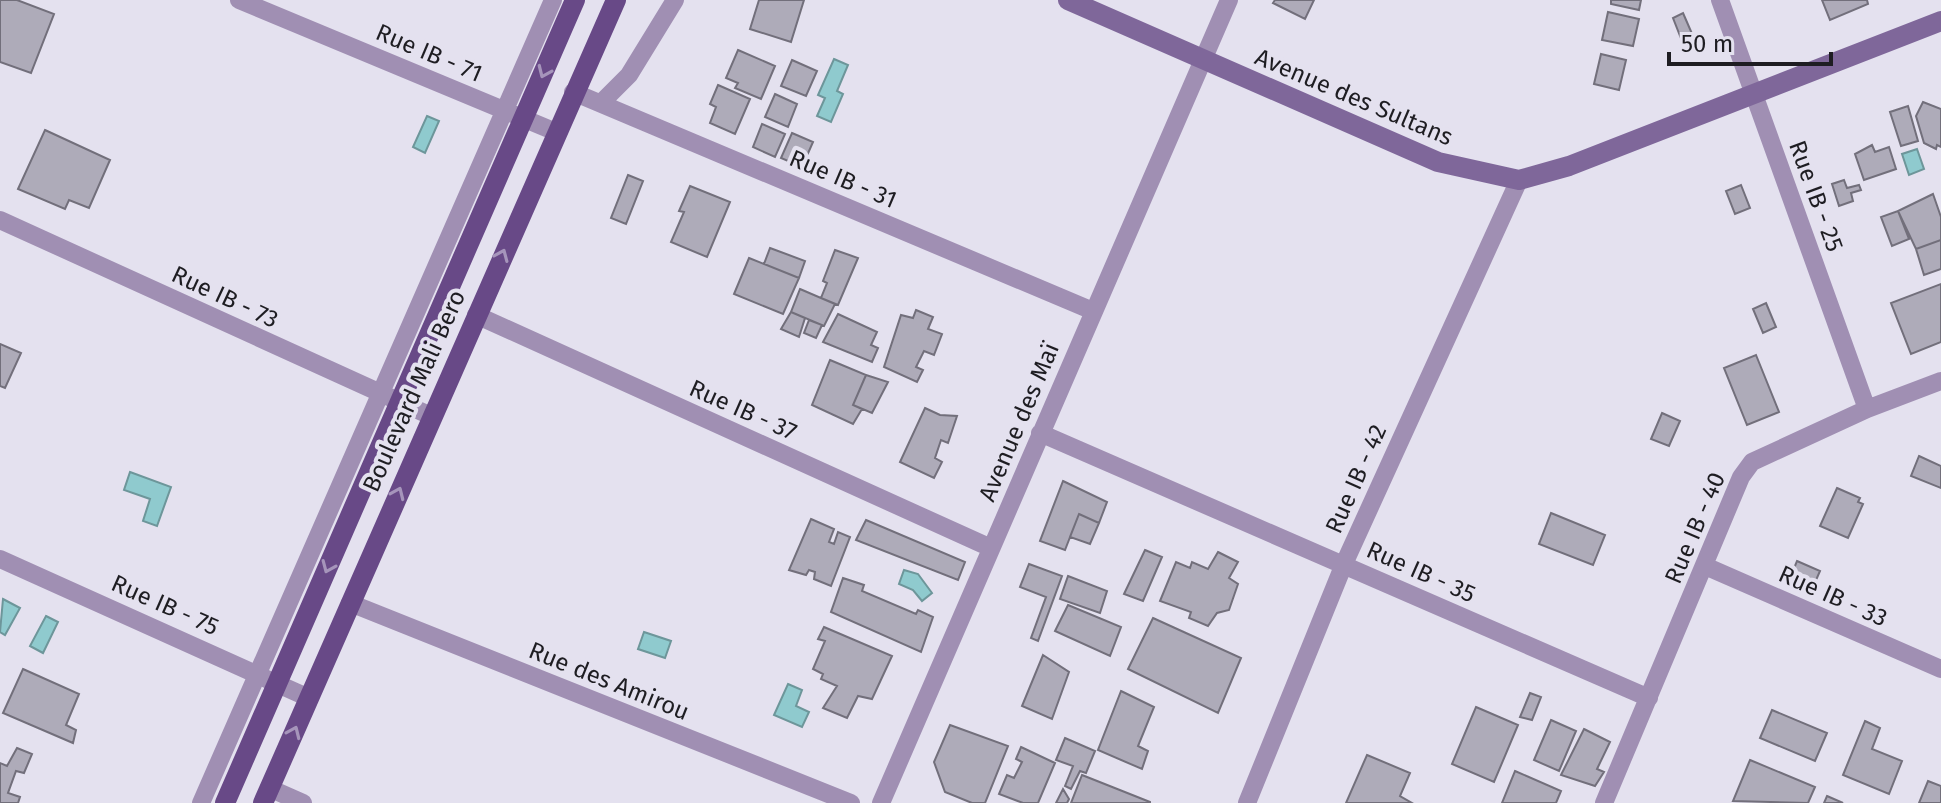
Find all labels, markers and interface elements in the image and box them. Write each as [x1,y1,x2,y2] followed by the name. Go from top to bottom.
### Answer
[1669,16,1831,66] scale bar
[372,18,486,88] street label: Rue IB - 71
[1681,30,1733,58] text: 50 m
[1251,43,1457,151] street label: Avenue des Sultans
[537,63,553,78] one-way arrow
[1783,137,1849,255] street label: Rue IB - 25
[785,144,901,214] street label: Rue IB - 31
[492,249,508,263] one-way arrow
[167,260,283,334] street label: Rue IB - 73
[357,286,471,496] street label: Boulevard Mali Bero
[973,337,1065,505] street label: Avenue des Maï
[685,374,801,446] street label: Rue IB - 37
[1320,420,1392,538] street label: Rue IB - 42
[1659,468,1731,588] street label: Rue IB - 40
[388,487,404,501] one-way arrow
[1362,536,1480,608] street label: Rue IB - 35
[322,559,338,573] one-way arrow
[1774,560,1892,632] street label: Rue IB - 33
[107,569,223,641] street label: Rue IB - 75
[525,636,693,726] street label: Rue des Amirou
[285,725,301,740] one-way arrow

